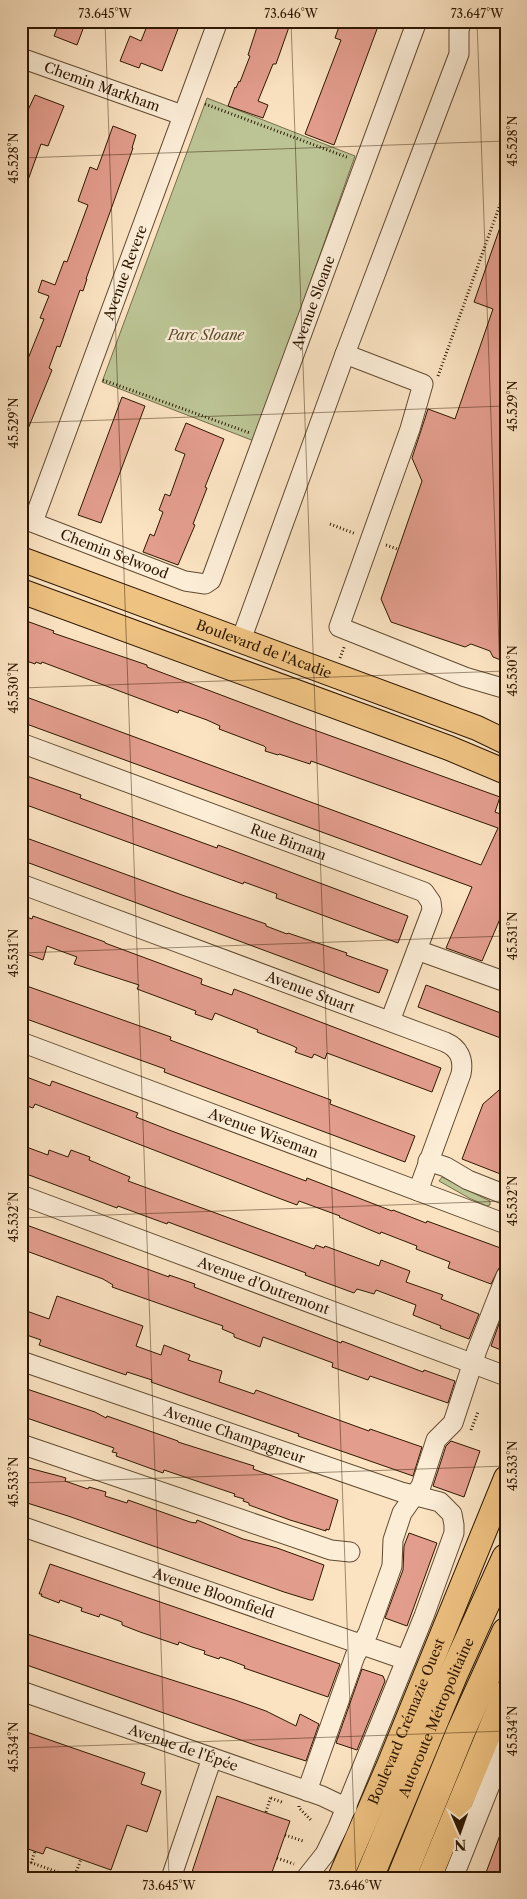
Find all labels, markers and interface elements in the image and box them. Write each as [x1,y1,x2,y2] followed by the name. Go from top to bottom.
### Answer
[78,6,132,21] text: 73.645°W
[264,6,319,21] text: 73.646°W
[451,6,504,21] text: 73.647°W
[42,58,163,116] street label: Chemin Markham
[505,115,520,167] text: 45.528°N
[6,132,21,184] text: 45.528°N
[99,222,151,323] street label: Avenue Revere
[287,253,339,353] street label: Avenue Sloane
[167,326,245,344] park label: Parc Sloane
[505,380,520,431] text: 45.529°N
[6,397,21,448] text: 45.529°N
[58,525,171,583] street label: Chemin Selwood
[194,616,334,682] street label: Boulevard de l'Acadie
[505,645,520,697] text: 45.530°N
[6,662,21,714] text: 45.530°N
[248,820,329,864] street label: Rue Birnam
[505,912,520,960] text: 45.531°N
[6,929,21,977] text: 45.531°N
[263,967,358,1017] street label: Avenue Stuart
[205,1104,321,1162] street label: Avenue Wiseman
[505,1176,520,1226] text: 45.532°N
[6,1192,21,1242] text: 45.532°N
[194,1252,332,1318] street label: Avenue d'Outremont
[161,1402,308,1467] street label: Avenue Champagneur
[505,1441,520,1491] text: 45.533°N
[6,1457,21,1507] text: 45.533°N
[150,1563,277,1623] street label: Avenue Bloomfield
[394,1635,478,1801] street label: Autoroute Métropolitaine
[364,1636,449,1807] street label: Boulevard Crémazie Ouest
[505,1706,520,1756] text: 45.534°N
[125,1720,241,1775] street label: Avenue de l'Épée
[6,1722,21,1772] text: 45.534°N
[434,1806,484,1856] north arrow
[454,1836,467,1854] text: N
[142,1878,196,1893] text: 73.645°W
[328,1878,383,1893] text: 73.646°W

